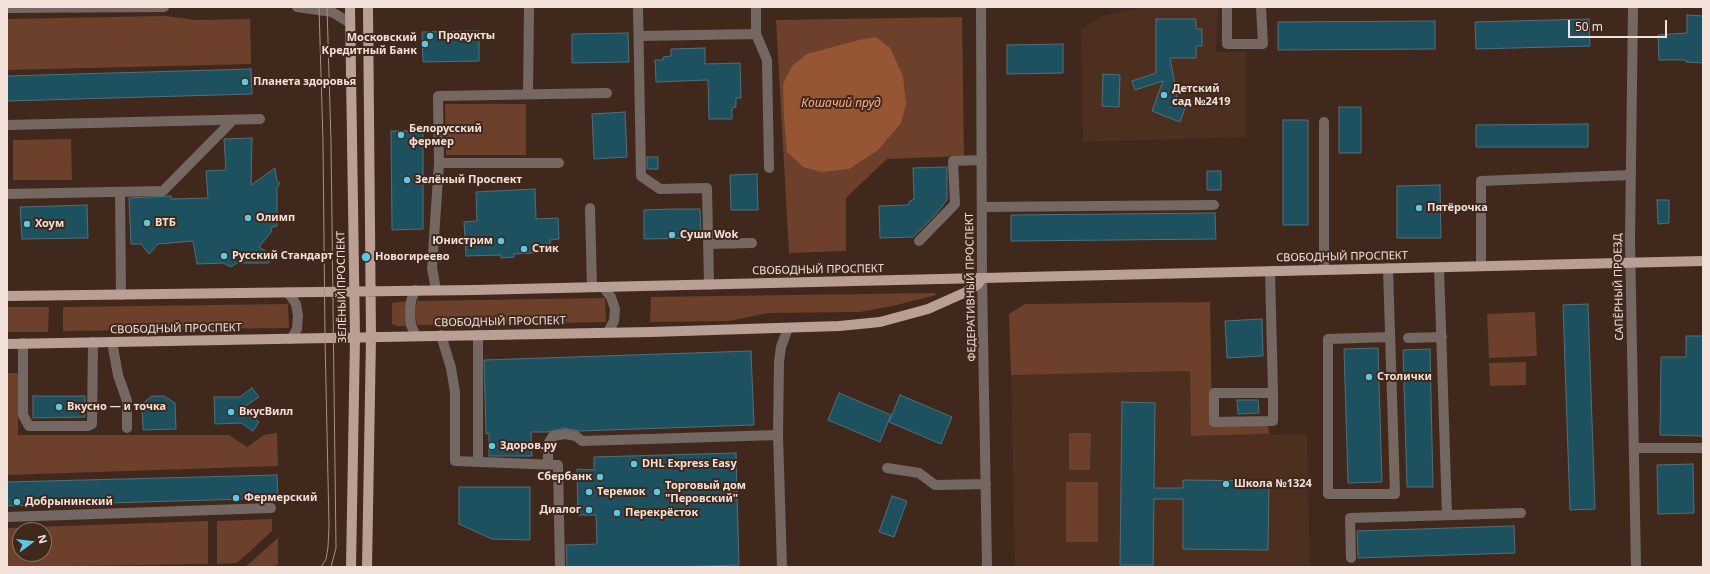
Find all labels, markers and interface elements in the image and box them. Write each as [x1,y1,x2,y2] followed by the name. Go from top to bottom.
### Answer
[1570,12,1669,38] scale bar
[1575,18,1603,35] text: 50 m
[438,29,495,43] place label: Продукты
[322,31,417,57] place label: Московский Кредитный Банк
[425,31,435,41] marker: Продукты
[420,39,430,49] marker: Московский Кредитный Банк
[253,75,356,89] place label: Планета здоровья
[240,77,250,87] marker: Планета здоровья
[1172,82,1231,108] place label: Детский сад №2419
[1159,90,1169,100] marker: Детский сад №2419
[801,97,881,111] water label: Кошачий пруд
[409,122,482,148] place label: Белорусский фермер
[396,130,406,140] marker: Белорусский фермер
[415,173,522,187] place label: Зелёный Проспект
[402,175,412,185] marker: Зелёный Проспект
[1427,201,1488,215] place label: Пятёрочка
[1414,203,1424,213] marker: Пятёрочка
[256,211,295,225] place label: Олимп
[963,212,979,362] street label: ФЕДЕРАТИВНЫЙ ПРОСПЕКТ
[243,213,253,223] marker: Олимп
[155,216,176,230] place label: ВТБ
[35,217,64,231] place label: Хоум
[142,218,152,228] marker: ВТБ
[22,219,32,229] marker: Хоум
[680,228,738,242] place label: Суши Wok
[667,230,677,240] marker: Суши Wok
[334,231,350,343] street label: ЗЕЛЁНЫЙ ПРОСПЕКТ
[1611,233,1627,341] street label: САПЁРНЫЙ ПРОЕЗД
[432,234,493,248] place label: Юнистрим
[496,236,506,246] marker: Юнистрим
[532,242,559,256] place label: Стик
[519,244,529,254] marker: Стик
[232,249,333,263] place label: Русский Стандарт
[1276,249,1408,265] street label: СВОБОДНЫЙ ПРОСПЕКТ
[375,250,450,264] place label: Новогиреево
[219,251,229,261] marker: Русский Стандарт
[360,251,372,263] marker: Новогиреево
[752,262,884,278] street label: СВОБОДНЫЙ ПРОСПЕКТ
[434,314,566,330] street label: СВОБОДНЫЙ ПРОСПЕКТ
[110,321,242,337] street label: СВОБОДНЫЙ ПРОСПЕКТ
[1377,370,1432,384] place label: Столички
[1364,372,1374,382] marker: Столички
[67,400,166,414] place label: Вкусно — и точка
[54,402,64,412] marker: Вкусно — и точка
[239,405,293,419] place label: ВкусВилл
[226,407,236,417] marker: ВкусВилл
[500,439,557,453] place label: Здоров.ру
[487,441,497,451] marker: Здоров.ру
[642,457,737,471] place label: DHL Express Easy
[629,459,639,469] marker: DHL Express Easy
[537,470,592,484] place label: Сбербанк
[595,472,605,482] marker: Сбербанк
[1234,477,1312,491] place label: Школа №1324
[665,479,746,505] place label: Торговый дом "Перовский"
[1221,479,1231,489] marker: Школа №1324
[597,485,646,499] place label: Теремок
[584,487,594,497] marker: Теремок
[652,487,662,497] marker: Торговый дом "Перовский"
[244,491,317,505] place label: Фермерский
[231,493,241,503] marker: Фермерский
[25,495,113,509] place label: Добрынинский
[12,497,22,507] marker: Добрынинский
[540,503,581,517] place label: Диалог
[584,505,594,515] marker: Диалог
[625,506,698,520] place label: Перекрёсток
[612,508,622,518] marker: Перекрёсток
[12,522,52,562] north arrow
[35,533,52,545] text: N

